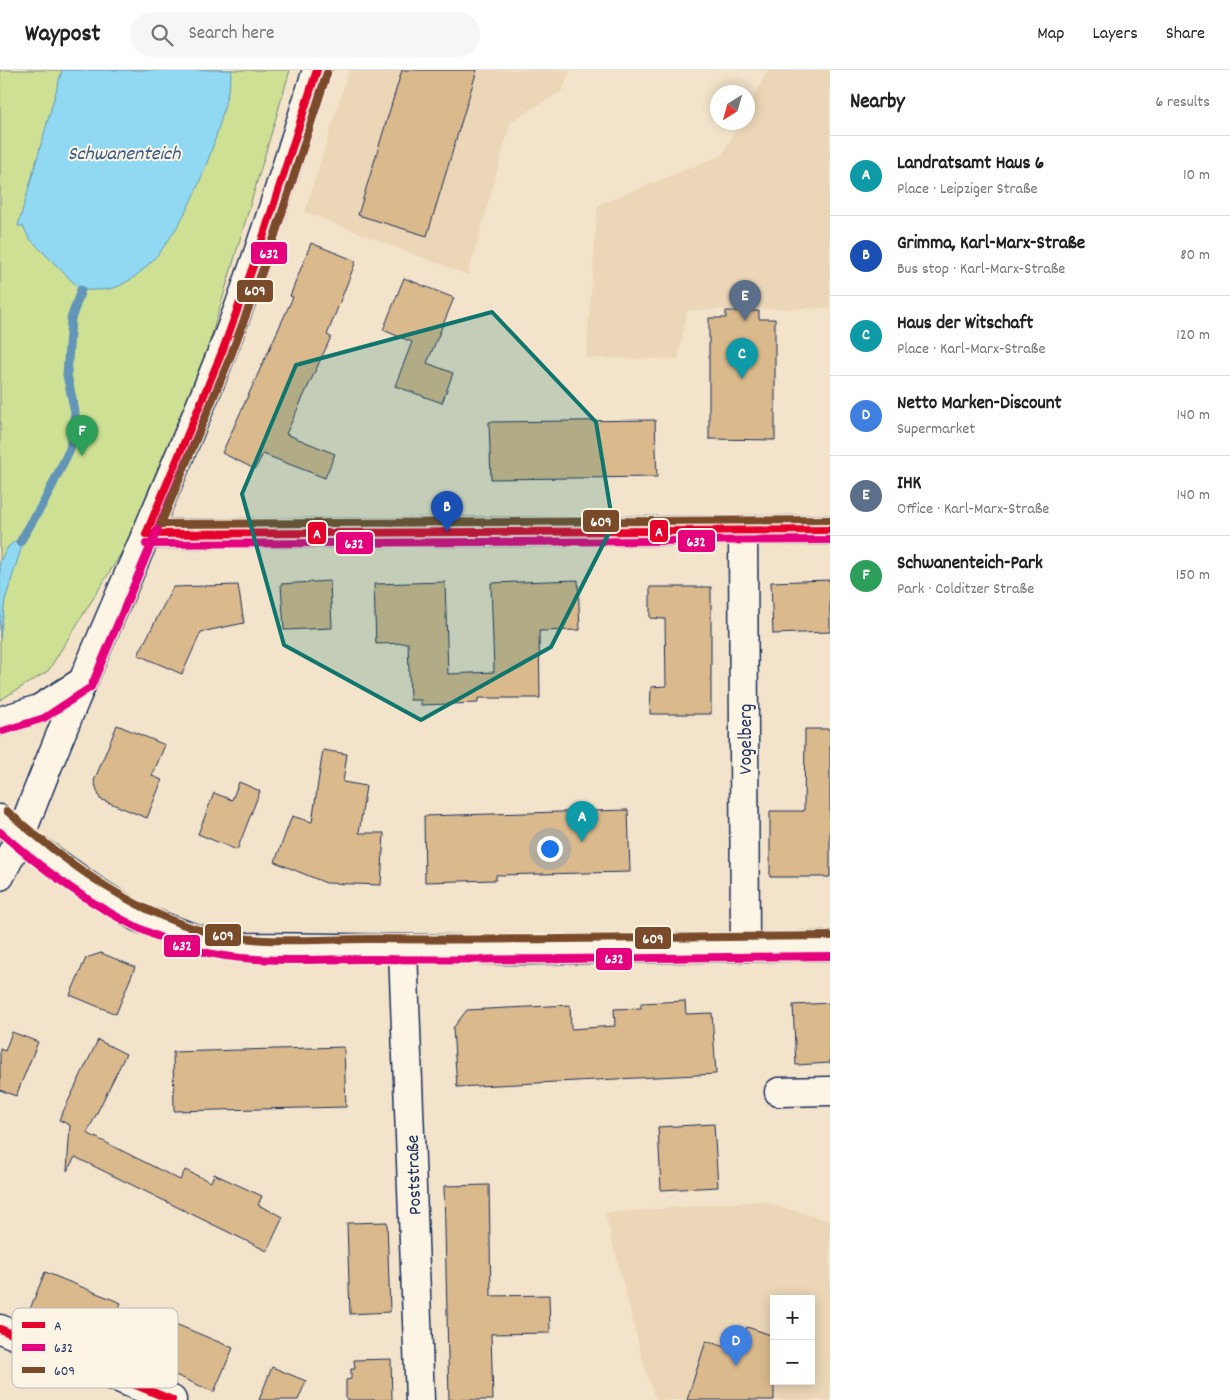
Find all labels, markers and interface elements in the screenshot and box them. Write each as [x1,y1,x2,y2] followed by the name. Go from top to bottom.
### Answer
[130,12,480,57] search box
[25,18,100,52] text: Waypost
[148,21,176,49] icon: search
[188,21,274,48] text: Search here
[1037,22,1064,47] text: Map
[1092,22,1138,47] text: Layers
[1166,22,1205,47] text: Share
[710,85,755,130] north arrow
[850,88,905,118] text: Nearby
[1155,91,1210,114] text: 6 results
[68,141,181,169] water label: Schwanenteich
[897,151,1044,178] text: Landratsamt Haus 6
[862,164,870,187] text: A
[1183,164,1210,187] text: 10 m
[897,178,1038,201] text: Place · Leipziger Straße
[897,231,1085,258] text: Grimma, Karl-Marx-Straße
[250,241,288,265] line badge: 632
[862,244,870,267] text: B
[1180,244,1210,267] text: 80 m
[259,245,279,265] text: 632
[897,258,1065,281] text: Bus stop · Karl-Marx-Straße
[236,279,274,303] line badge: 609
[729,280,761,321] pin: E
[245,282,265,302] text: 609
[897,311,1033,338] text: Haus der Witschaft
[862,324,870,347] text: C
[1176,324,1210,347] text: 120 m
[726,338,758,379] pin: C
[897,338,1045,361] text: Place · Karl-Marx-Straße
[897,391,1061,418] text: Netto Marken-Discount
[862,404,870,427] text: D
[1176,404,1210,427] text: 140 m
[66,415,98,456] pin: F
[897,418,975,441] text: Supermarket
[897,471,921,498] text: IHK
[862,484,870,507] text: E
[1176,484,1210,507] text: 140 m
[431,491,463,532] pin: B
[897,498,1049,521] text: Office · Karl-Marx-Straße
[582,509,620,533] line badge: 609
[591,513,611,533] text: 609
[649,519,669,543] line badge: A
[307,521,327,545] line badge: A
[655,523,663,543] text: A
[313,525,321,545] text: A
[677,529,716,553] line badge: 632
[335,531,374,555] line badge: 632
[686,533,706,553] text: 632
[344,535,364,555] text: 632
[897,551,1043,578] text: Schwanenteich-Park
[862,564,870,587] text: F
[1176,564,1210,587] text: 150 m
[897,578,1034,601] text: Park · Colditzer Straße
[734,704,761,774] street label: Vogelberg
[566,801,598,842] pin: A
[537,836,563,862] your location
[204,923,242,947] line badge: 609
[634,926,672,950] line badge: 609
[213,927,233,947] text: 609
[643,930,663,950] text: 609
[163,934,201,958] line badge: 632
[172,937,192,957] text: 632
[595,947,633,971] line badge: 632
[604,950,624,970] text: 632
[401,1134,430,1216] street label: Poststraße
[770,1295,815,1385] map controls
[770,1295,815,1340] button: +
[12,1308,178,1388] legend
[54,1317,62,1337] text: A
[720,1325,752,1366] pin: D
[54,1339,73,1359] text: 632
[770,1340,815,1385] button: −
[54,1362,75,1382] text: 609

